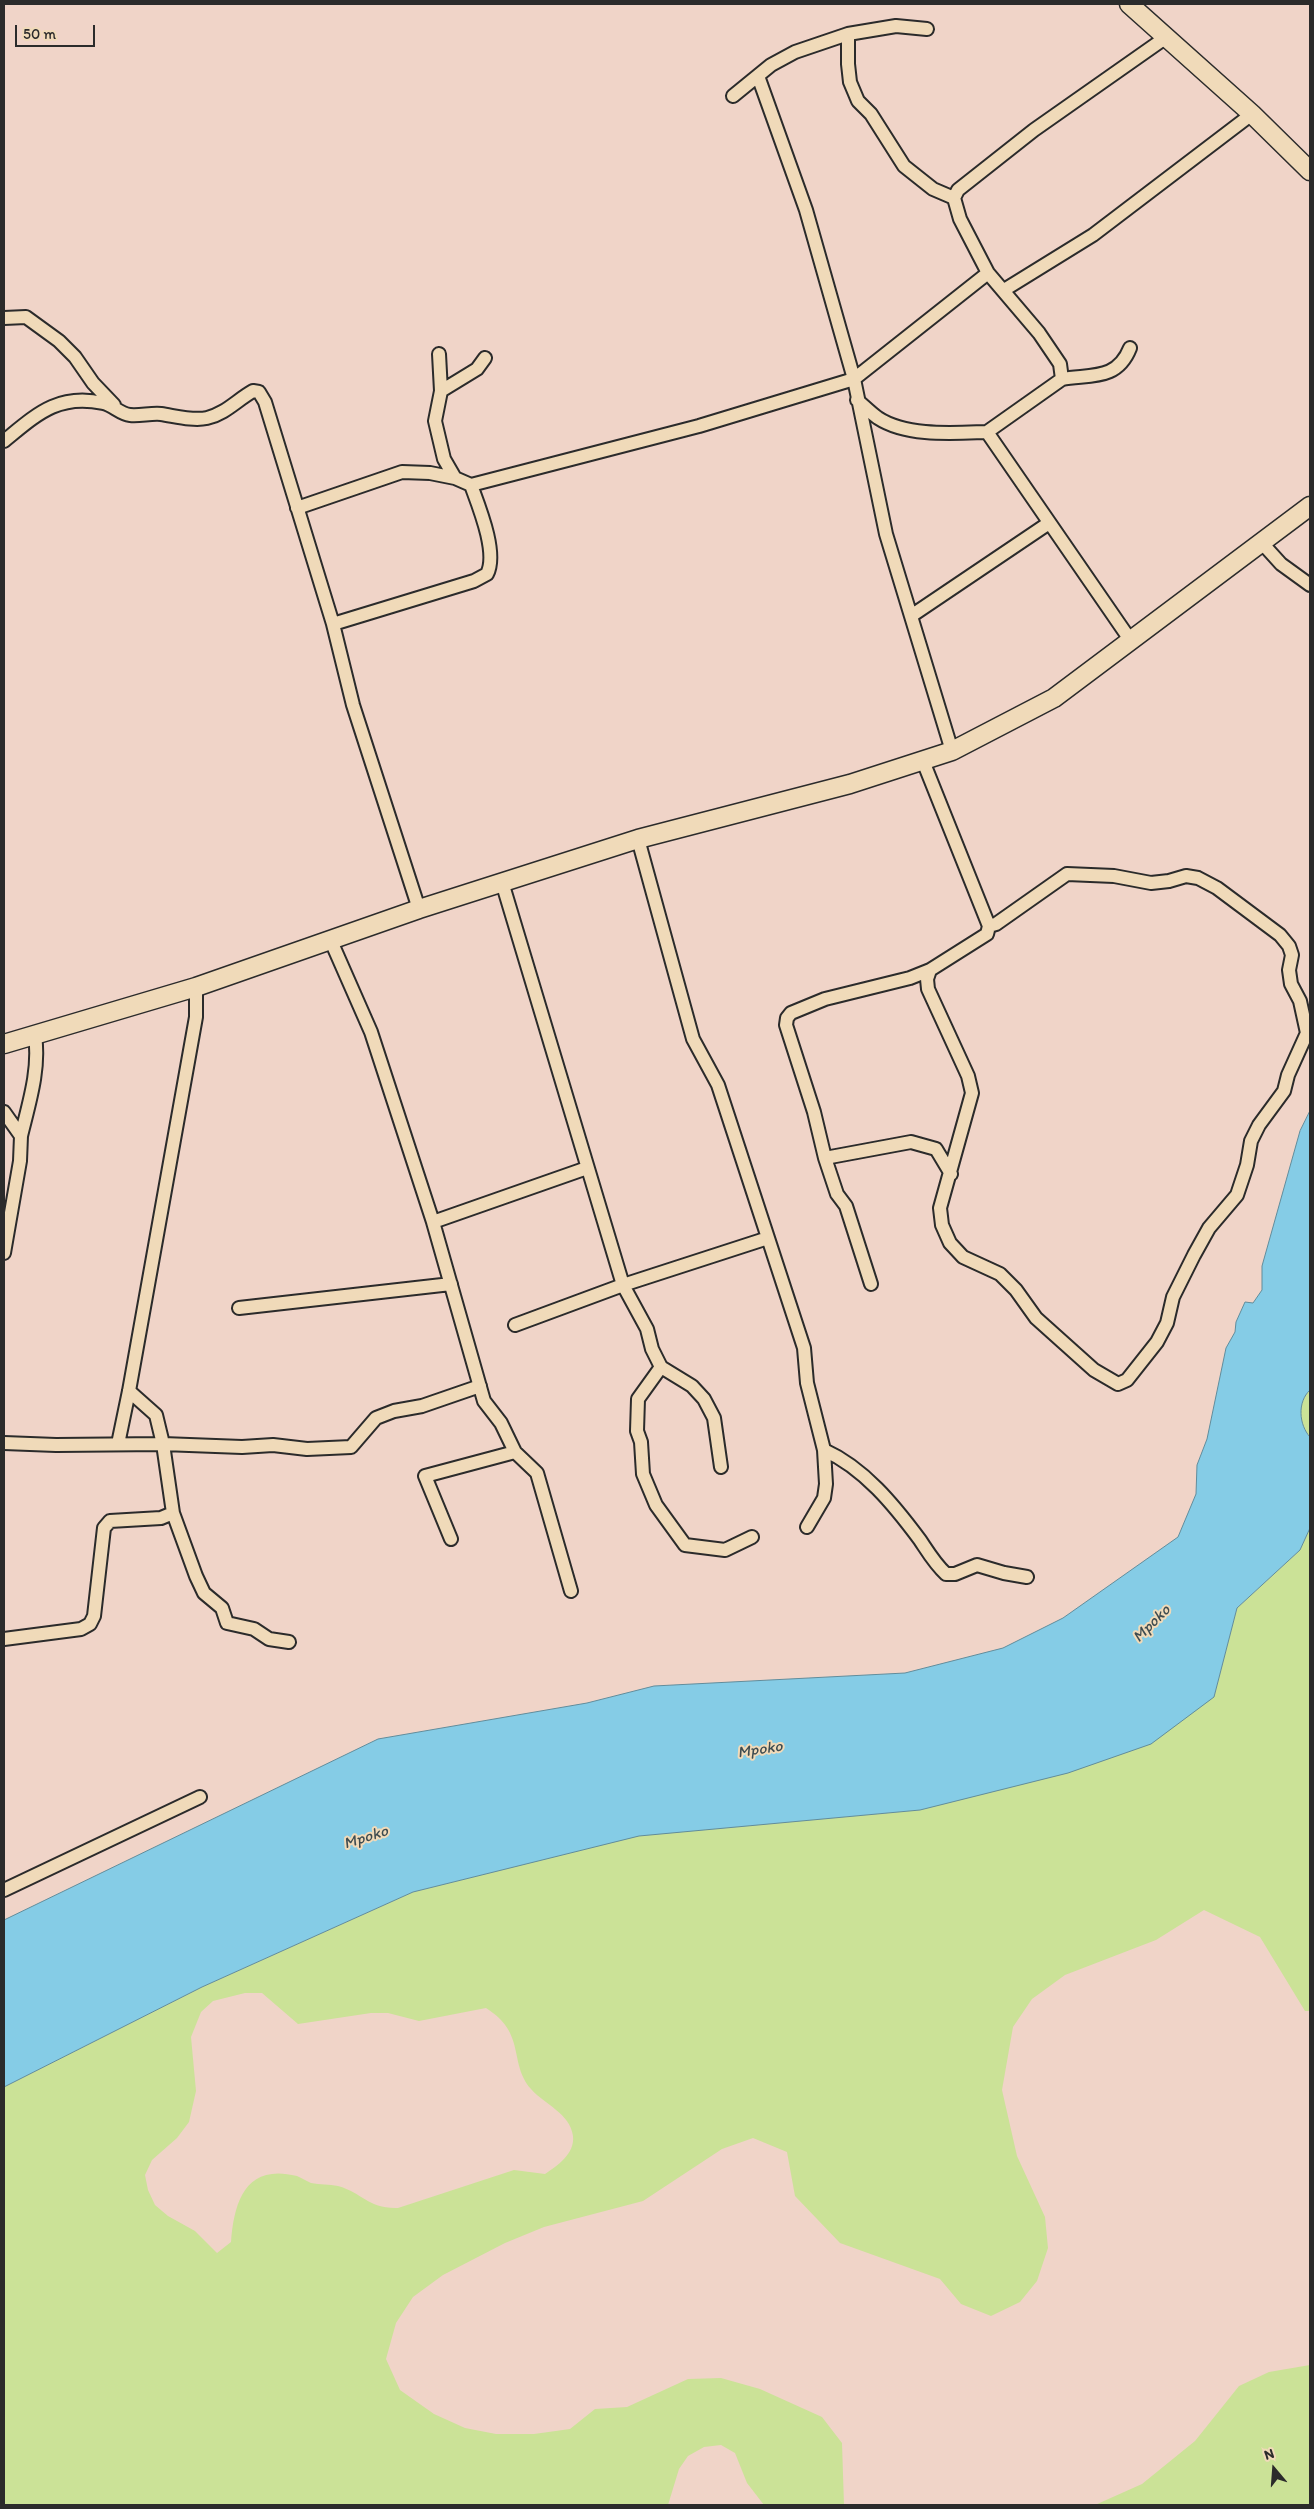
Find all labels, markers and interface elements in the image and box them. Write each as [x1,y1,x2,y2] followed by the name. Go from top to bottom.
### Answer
[18,15,98,47] scale bar
[23,25,56,43] text: 50 m
[1129,1601,1175,1647] water label: Mpoko
[736,1737,784,1763] water label: Mpoko
[341,1822,391,1854] water label: Mpoko
[1249,2444,1299,2494] north arrow
[1262,2445,1276,2464] text: N

